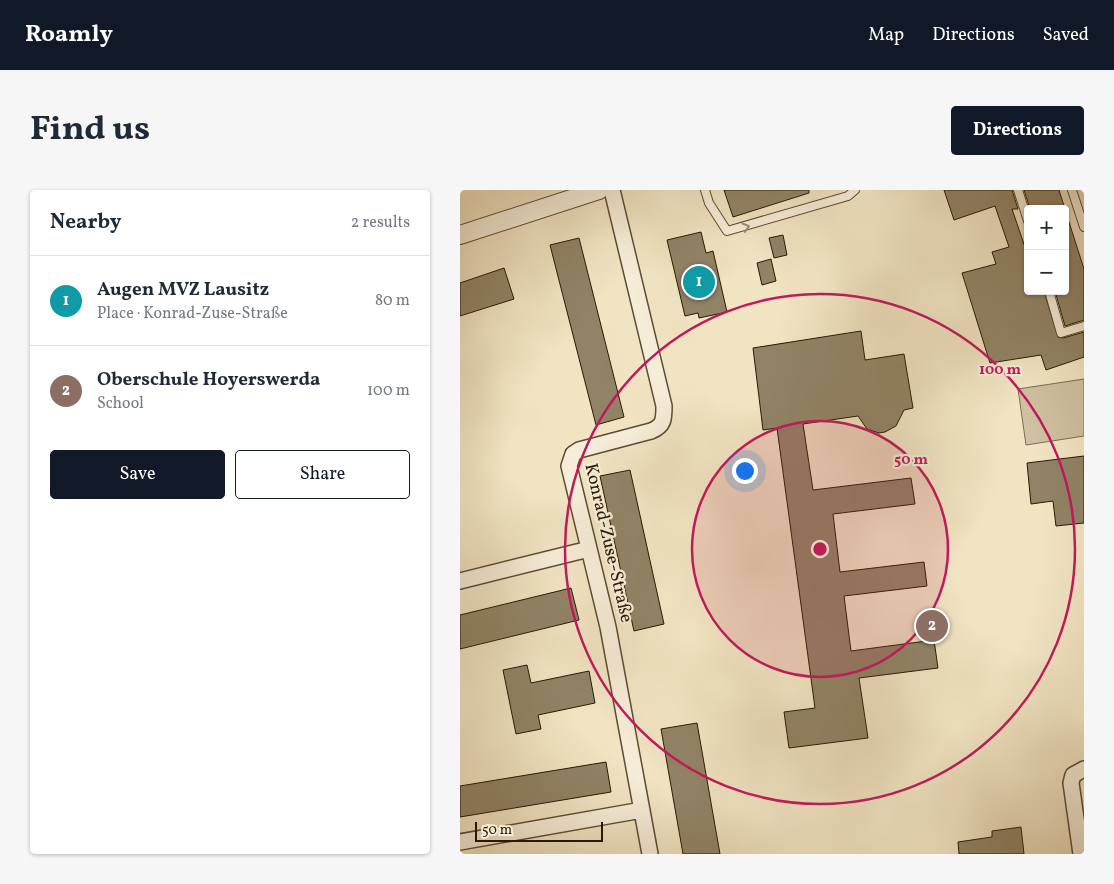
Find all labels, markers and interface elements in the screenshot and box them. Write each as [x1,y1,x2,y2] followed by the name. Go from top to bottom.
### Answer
[25,18,113,52] text: Roamly
[868,23,904,48] text: Map
[932,23,1015,48] text: Directions
[1043,23,1089,48] text: Saved
[30,106,150,154] text: Find us
[951,106,1084,155] button: Directions
[1024,205,1069,295] map controls
[1024,205,1069,250] button: +
[50,208,121,237] text: Nearby
[351,212,410,234] text: 2 results
[742,222,750,232] one-way arrow
[1024,250,1069,295] button: −
[683,263,715,301] pin: 1
[97,277,269,303] text: Augen MVZ Lausitz
[63,290,69,312] text: 1
[375,290,410,312] text: 80 m
[97,303,288,325] text: Place · Konrad-Zuse-Straße
[979,360,1022,381] text: 100 m
[97,367,321,393] text: Oberschule Hoyerswerda
[62,380,70,402] text: 2
[367,380,410,402] text: 100 m
[97,393,144,415] text: School
[50,450,225,499] button: Save
[235,450,410,499] button: Share
[894,450,928,471] text: 50 m
[732,458,758,484] your location
[578,461,638,625] street label: Konrad-Zuse-Straße
[811,540,829,558] centre of rings
[916,607,948,645] pin: 2
[475,819,602,842] scale bar
[482,821,512,840] text: 50 m

